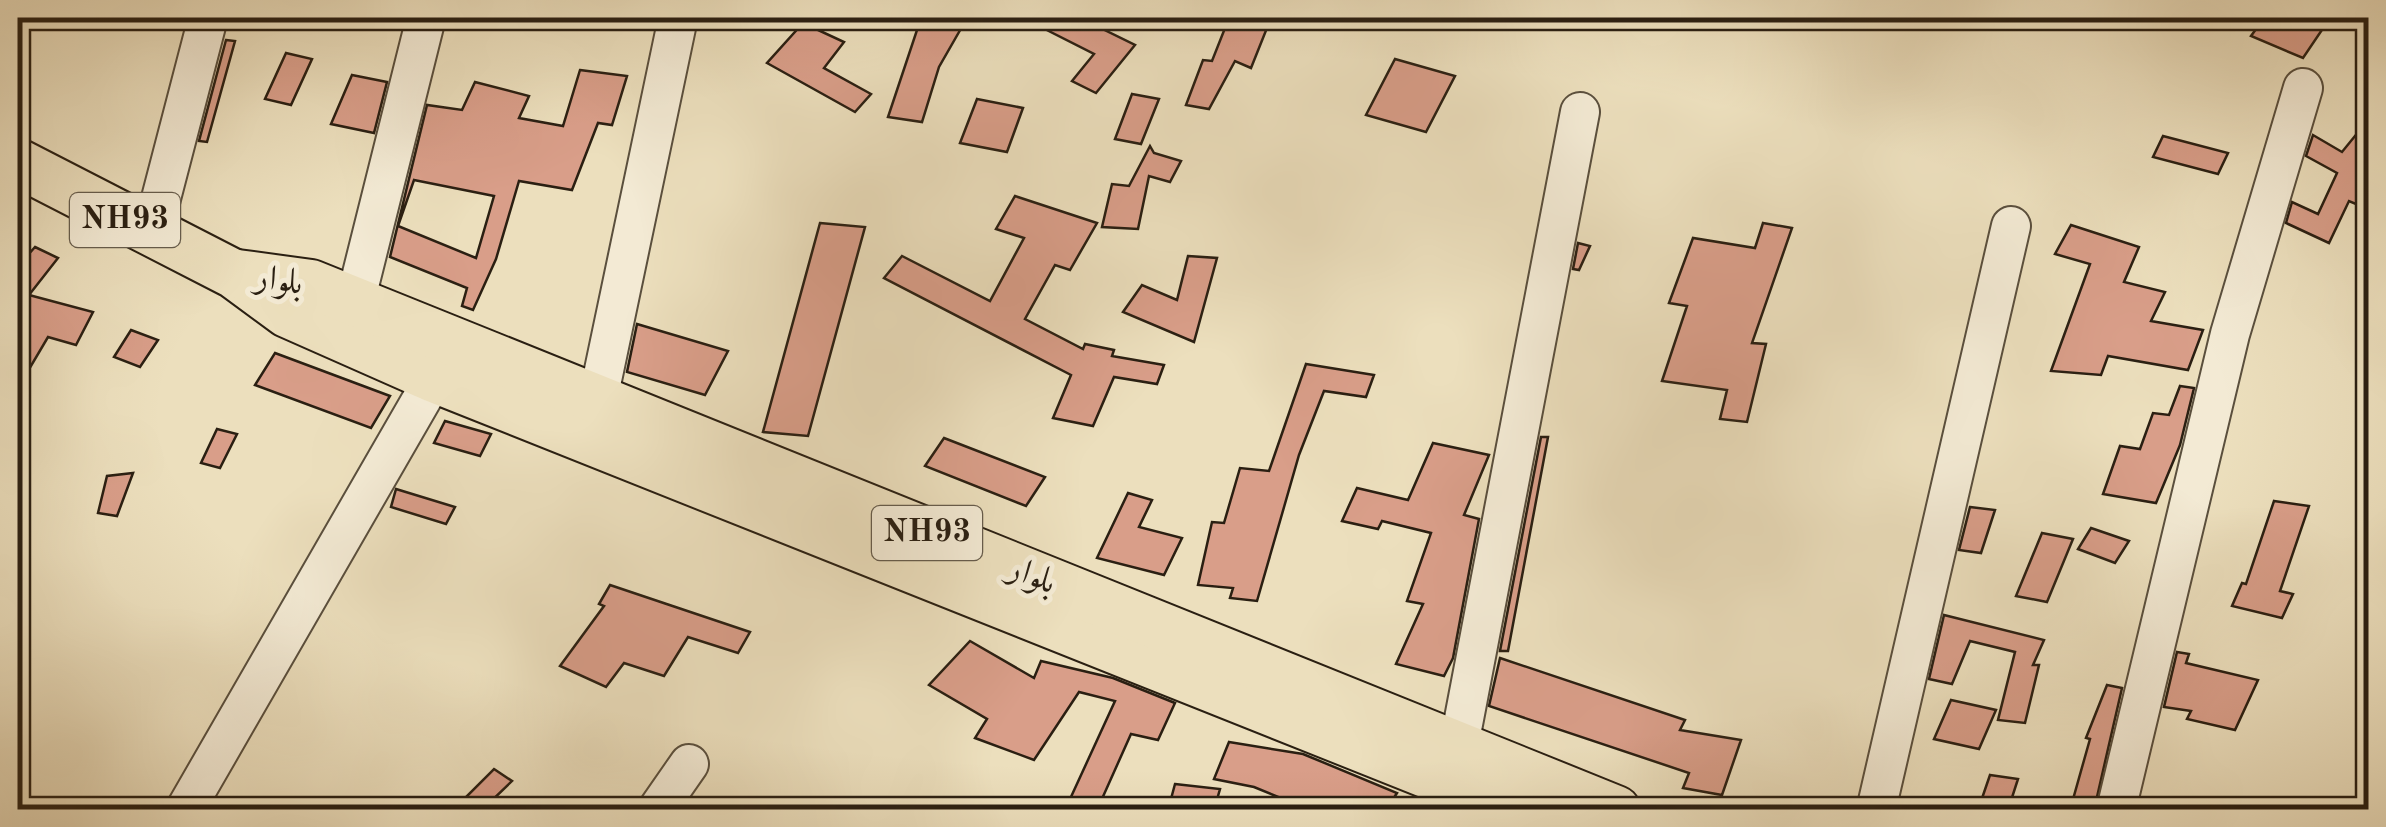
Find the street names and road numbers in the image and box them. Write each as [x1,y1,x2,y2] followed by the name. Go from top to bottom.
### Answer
[70,193,180,247] road number: NH93
[249,259,306,303] street label: بلوار
[872,506,982,560] road number: NH93
[1000,550,1061,602] street label: بلوار

